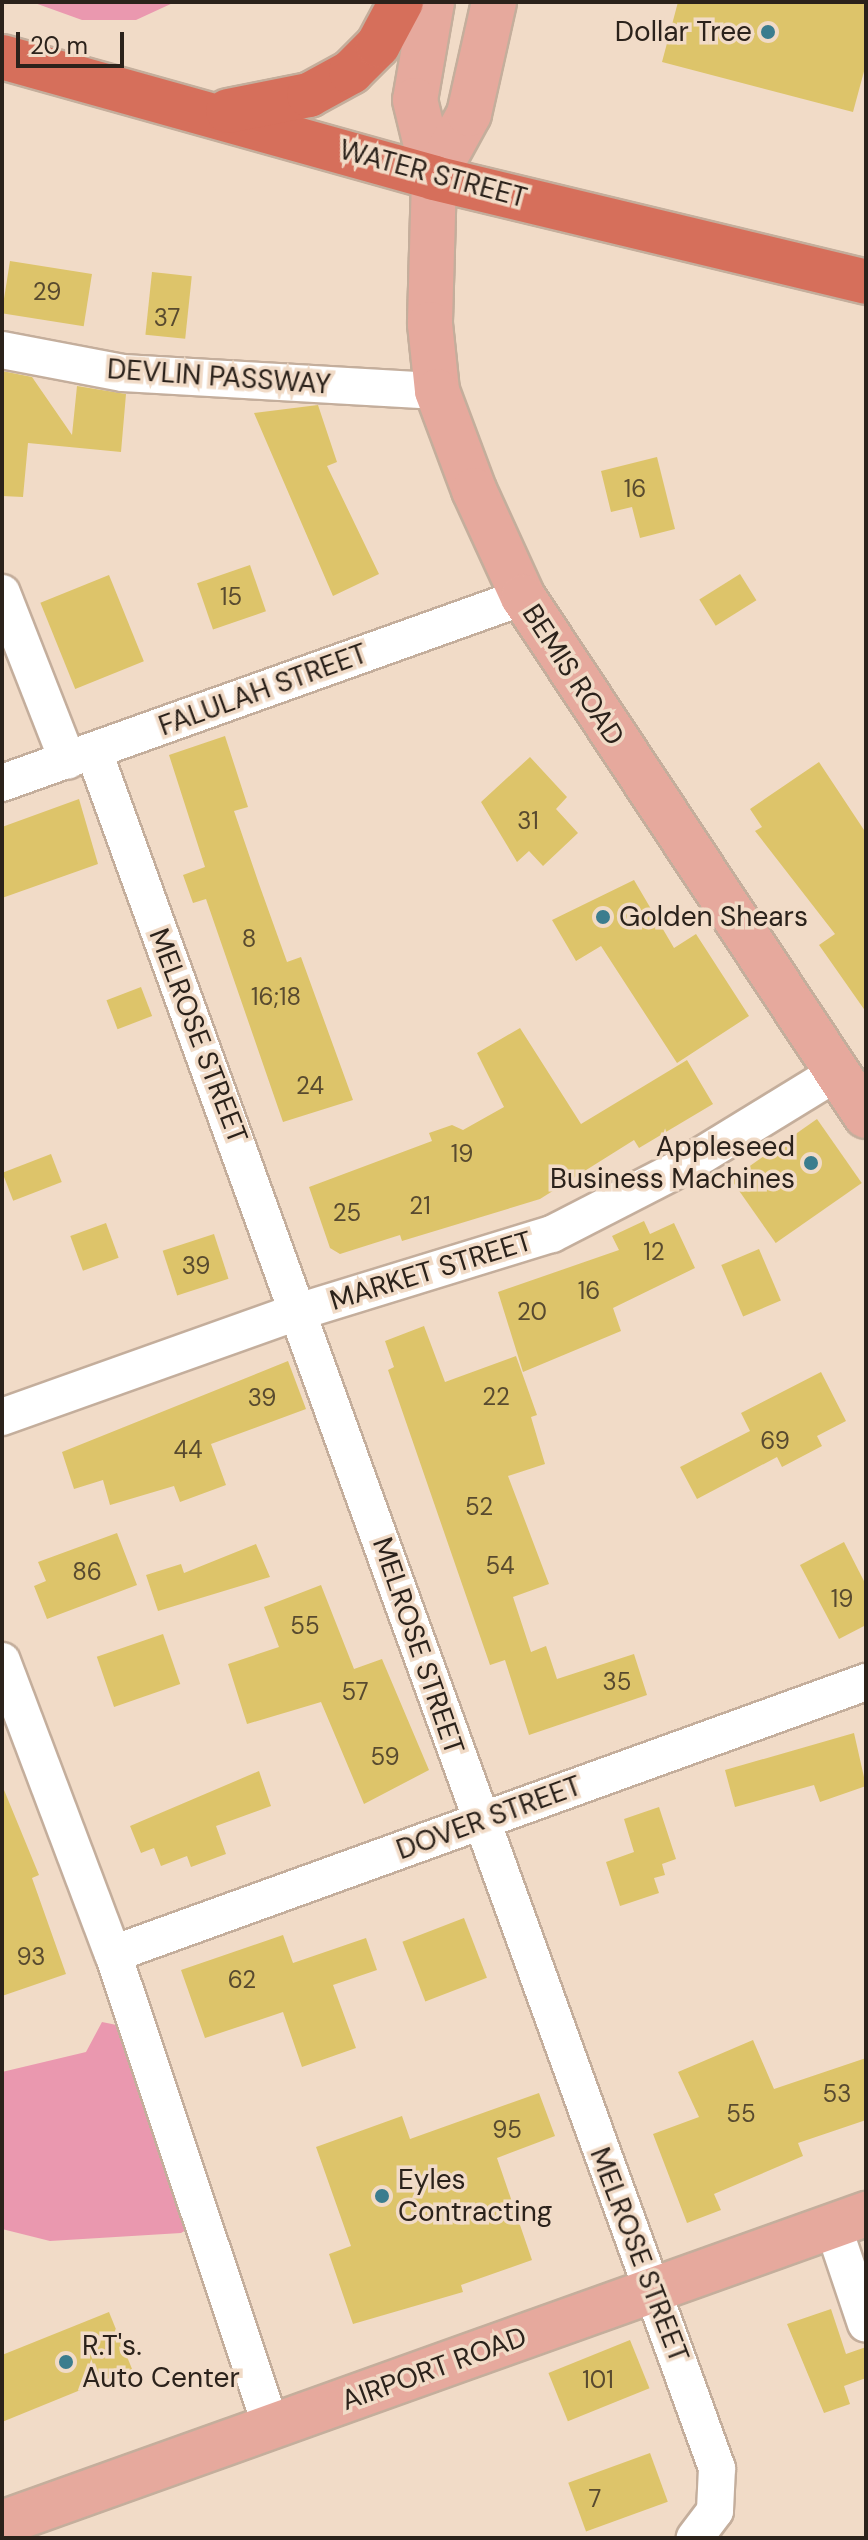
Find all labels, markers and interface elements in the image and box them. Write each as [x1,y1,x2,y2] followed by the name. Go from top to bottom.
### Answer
[615,15,752,49] place label: Dollar Tree
[20,16,128,66] scale bar
[759,23,777,41] marker: Dollar Tree
[30,30,88,61] text: 20 m
[336,133,530,215] street label: WATER STREET
[33,278,61,306] house number: 29
[154,304,180,332] house number: 37
[106,352,332,402] street label: DEVLIN PASSWAY
[624,475,646,503] house number: 16
[220,583,242,611] house number: 15
[515,598,631,752] street label: BEMIS ROAD
[154,637,372,743] street label: FALULAH STREET
[517,807,539,835] house number: 31
[619,900,808,934] place label: Golden Shears
[594,908,612,926] marker: Golden Shears
[142,924,254,1148] street label: MELROSE STREET
[242,925,256,953] house number: 8
[251,983,301,1011] house number: 16;18
[296,1072,324,1100] house number: 24
[550,1130,795,1196] place label: Appleseed Business Machines
[451,1140,473,1168] house number: 19
[802,1154,820,1172] marker: Appleseed Business Machines
[409,1192,431,1220] house number: 21
[333,1199,361,1227] house number: 25
[326,1224,536,1318] street label: MARKET STREET
[643,1238,665,1266] house number: 12
[182,1252,210,1280] house number: 39
[578,1277,600,1305] house number: 16
[517,1298,547,1326] house number: 20
[482,1383,510,1411] house number: 22
[248,1384,276,1412] house number: 39
[760,1427,790,1455] house number: 69
[173,1436,203,1464] house number: 44
[465,1493,493,1521] house number: 52
[365,1533,471,1759] street label: MELROSE STREET
[485,1552,515,1580] house number: 54
[72,1558,102,1586] house number: 86
[831,1585,853,1613] house number: 19
[290,1612,320,1640] house number: 55
[603,1668,631,1696] house number: 35
[341,1678,369,1706] house number: 57
[370,1743,400,1771] house number: 59
[392,1769,586,1867] street label: DOVER STREET
[17,1943,45,1971] house number: 93
[228,1966,256,1994] house number: 62
[823,2080,851,2108] house number: 53
[726,2100,756,2128] house number: 55
[492,2116,522,2144] house number: 95
[583,2143,695,2367] street label: MELROSE STREET
[398,2163,552,2229] place label: Eyles Contracting
[373,2187,391,2205] marker: Eyles Contracting
[337,2320,531,2418] street label: AIRPORT ROAD
[82,2329,240,2395] place label: R.T's. Auto Center
[57,2353,75,2371] marker: R.T's. Auto Center
[582,2366,614,2394] house number: 101
[589,2485,601,2513] house number: 7

